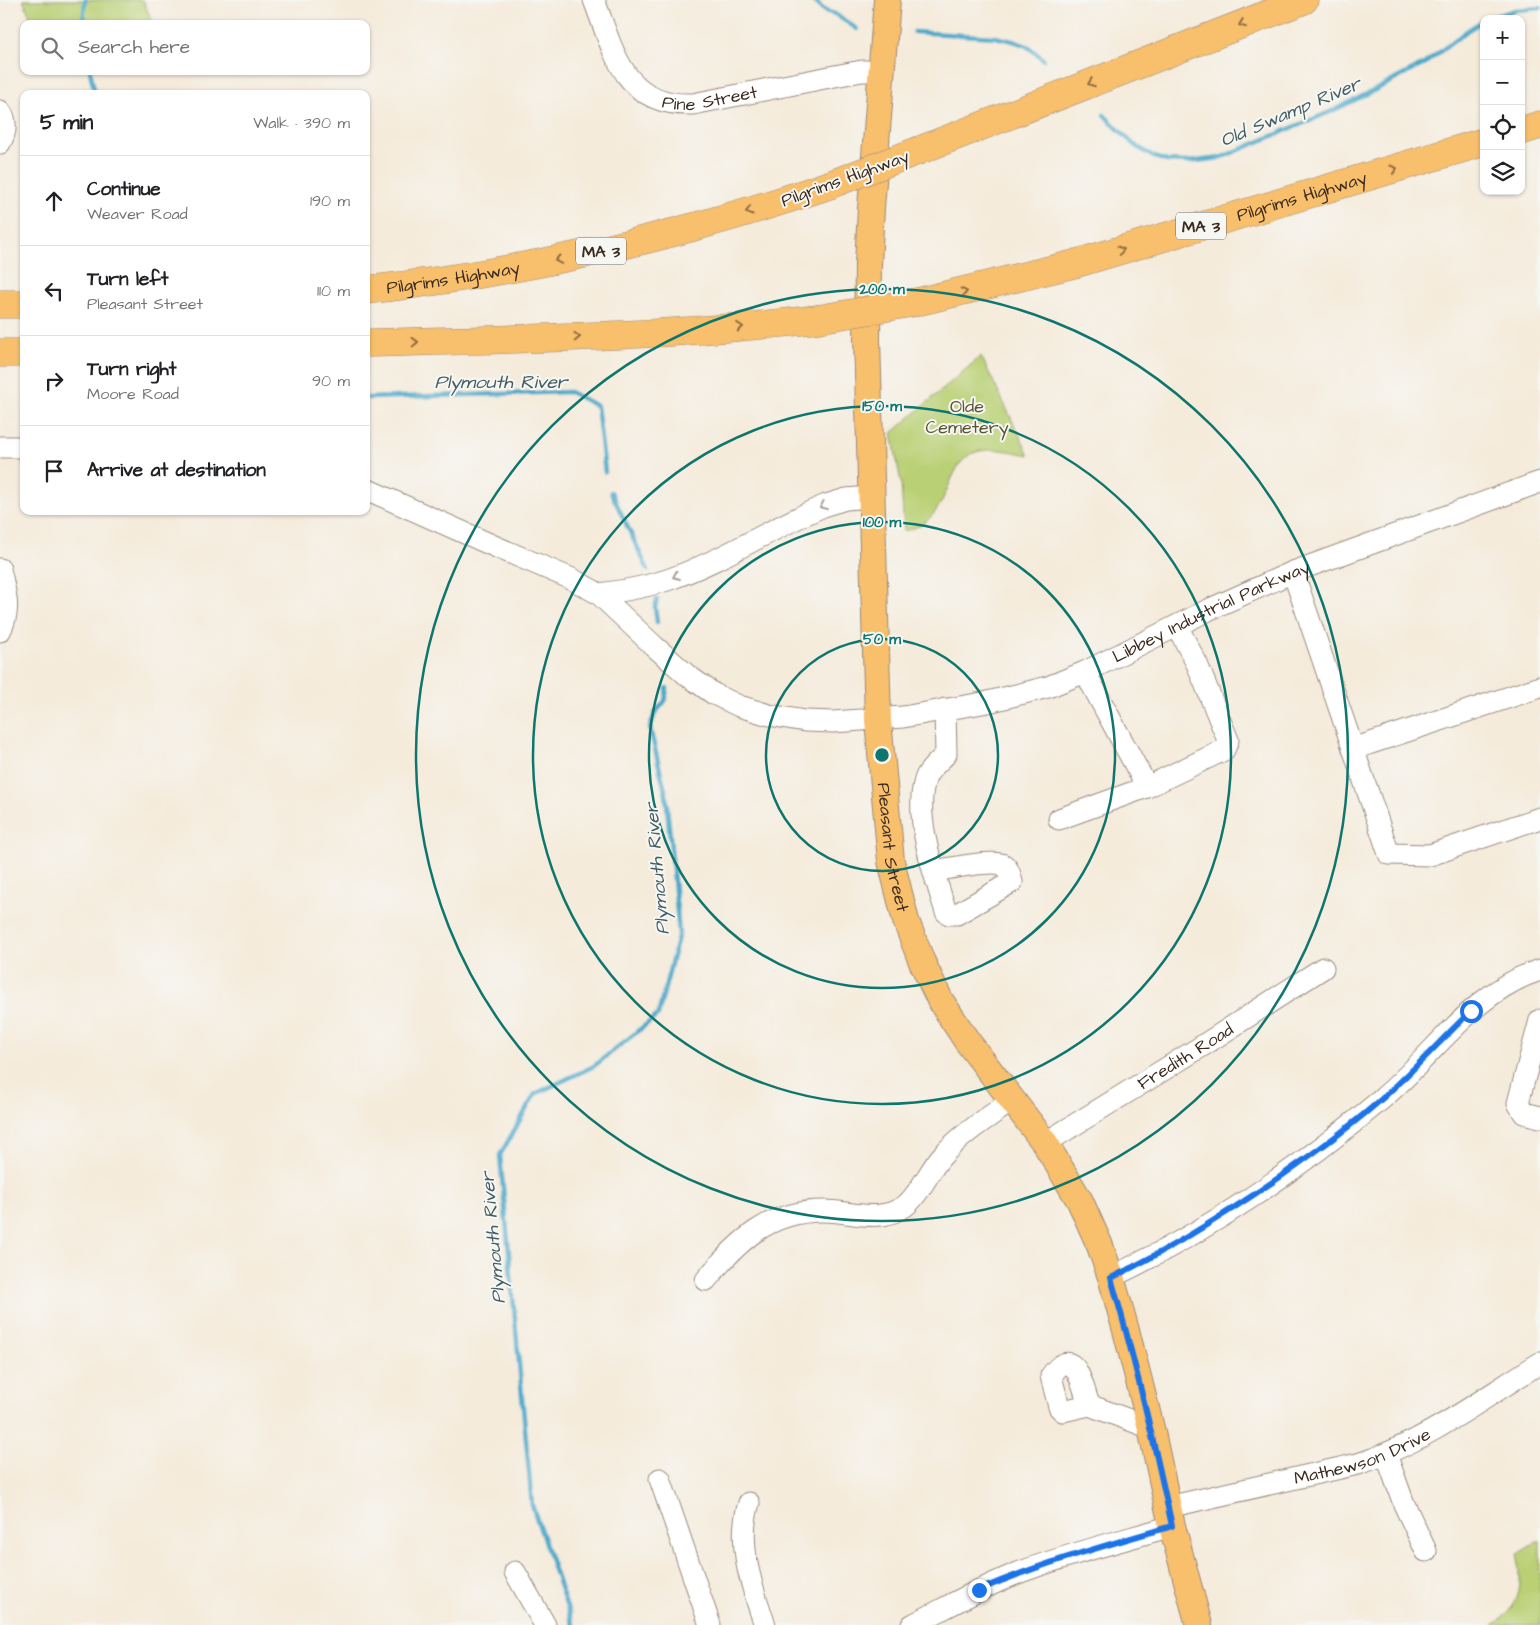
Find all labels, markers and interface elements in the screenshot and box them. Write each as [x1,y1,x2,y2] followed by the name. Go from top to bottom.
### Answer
[1480,15,1525,195] map controls
[1480,15,1525,60] button: +
[1238,18,1247,28] one-way arrow
[20,20,370,75] search box
[38,34,66,62] icon: search
[78,34,190,61] text: Search here
[1480,60,1525,105] button: −
[1216,70,1367,154] water label: Old Swamp River
[1087,77,1096,88] one-way arrow
[660,79,760,117] street label: Pine Street
[1480,105,1525,150] button: locate
[40,108,93,137] text: 5 min
[253,112,350,134] text: Walk · 390 m
[778,144,913,214] street label: Pilgrims Highway
[1480,150,1525,195] button: layers
[1390,164,1398,174] one-way arrow
[1234,166,1370,228] street label: Pilgrims Highway
[87,176,161,203] text: Continue
[40,187,68,215] icon: ahead
[310,190,350,212] text: 190 m
[87,203,188,225] text: Weaver Road
[746,205,754,215] one-way arrow
[1176,212,1226,240] road number: MA 3
[576,238,626,264] road number: MA 3
[1117,246,1125,256] one-way arrow
[554,254,562,265] one-way arrow
[385,255,522,300] street label: Pilgrims Highway
[87,266,168,293] text: Turn left
[40,277,68,305] icon: left
[858,279,905,300] text: 200 m
[317,280,350,302] text: 110 m
[960,287,969,298] one-way arrow
[87,293,203,315] text: Pleasant Street
[736,322,744,333] one-way arrow
[574,332,582,342] one-way arrow
[412,337,419,347] one-way arrow
[87,356,176,383] text: Turn right
[40,367,68,395] icon: right
[435,369,570,396] water label: Plymouth River
[312,370,350,392] text: 90 m
[87,383,179,405] text: Moore Road
[925,394,1009,441] park label: Olde Cemetery
[862,396,902,417] text: 150 m
[40,457,68,485] icon: arrive
[87,457,266,484] text: Arrive at destination
[819,500,828,511] one-way arrow
[863,512,902,533] text: 100 m
[1108,555,1314,669] street label: Libbey Industrial Parkway
[673,571,681,581] one-way arrow
[863,629,901,650] text: 50 m
[873,746,891,764] centre of rings
[871,782,915,915] street label: Pleasant Street
[638,799,677,936] water label: Plymouth River
[1460,1000,1483,1023] route start
[1133,1017,1238,1096] street label: Fredith Road
[474,1168,513,1305] water label: Plymouth River
[1291,1422,1436,1491] street label: Mathewson Drive
[968,1579,991,1602] route end

